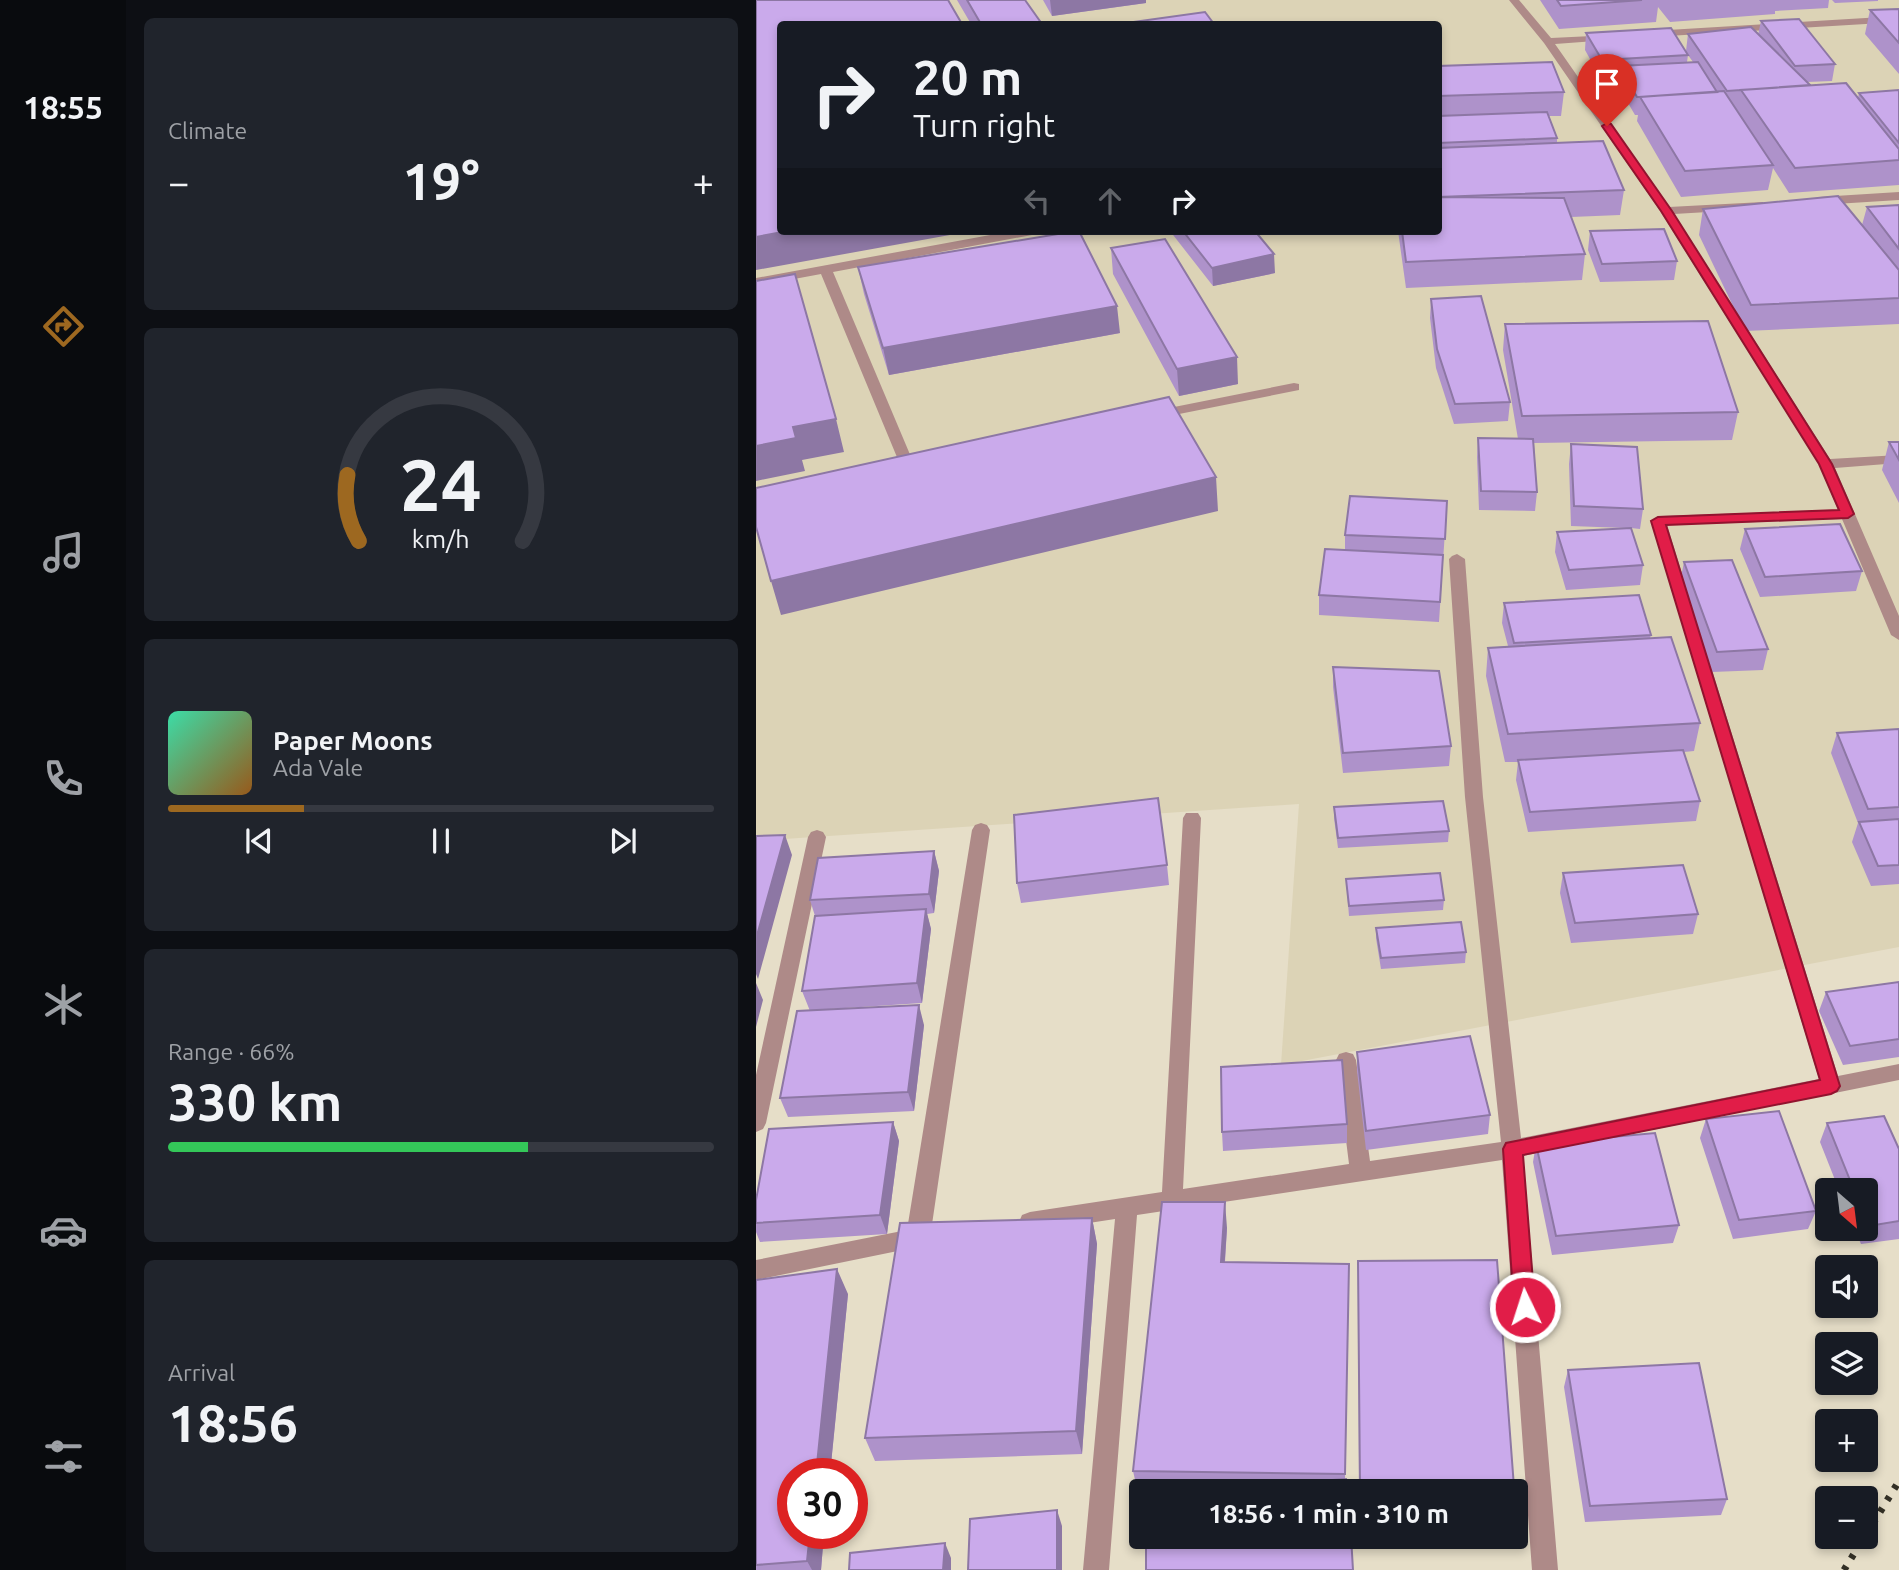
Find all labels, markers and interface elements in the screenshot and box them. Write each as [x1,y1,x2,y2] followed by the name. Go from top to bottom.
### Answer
[798,49,889,140] icon: right
[913,49,1022,104] text: 20 m
[1577,54,1637,126] pin
[1588,65,1626,103] icon: arrive
[23,89,103,125] text: 18:55
[913,107,1055,143] text: Turn right
[168,118,247,143] text: Climate
[402,152,480,210] text: 19°
[168,161,189,203] text: −
[693,161,714,203] text: +
[1018,182,1056,220] icon: left
[1091,182,1129,220] icon: ahead
[1164,182,1202,220] icon: right
[39,302,88,351] icon: directions
[400,443,482,525] text: 24
[412,524,470,552] text: km/h
[39,528,88,577] icon: music
[273,726,432,755] text: Paper Moons
[39,754,88,803] icon: phone
[273,755,363,780] text: Ada Vale
[240,822,278,860] icon: previous
[422,822,460,860] icon: pause
[604,822,642,860] icon: next
[39,980,88,1029] icon: climate
[168,1039,295,1064] text: Range · 66%
[168,1073,342,1131] text: 330 km
[1815,1178,1878,1241] north arrow
[1815,1178,1878,1549] map controls
[39,1206,88,1255] icon: car
[1815,1255,1878,1318] button: sound
[1488,1270,1562,1344] position arrow
[1815,1332,1878,1395] button: layers
[168,1360,235,1385] text: Arrival
[168,1394,298,1452] text: 18:56
[1815,1409,1878,1472] button: +
[39,1432,88,1481] icon: filters
[777,1458,868,1549] speed limit sign: 30
[1815,1486,1878,1549] button: −
[1208,1499,1449,1528] text: 18:56 · 1 min · 310 m

